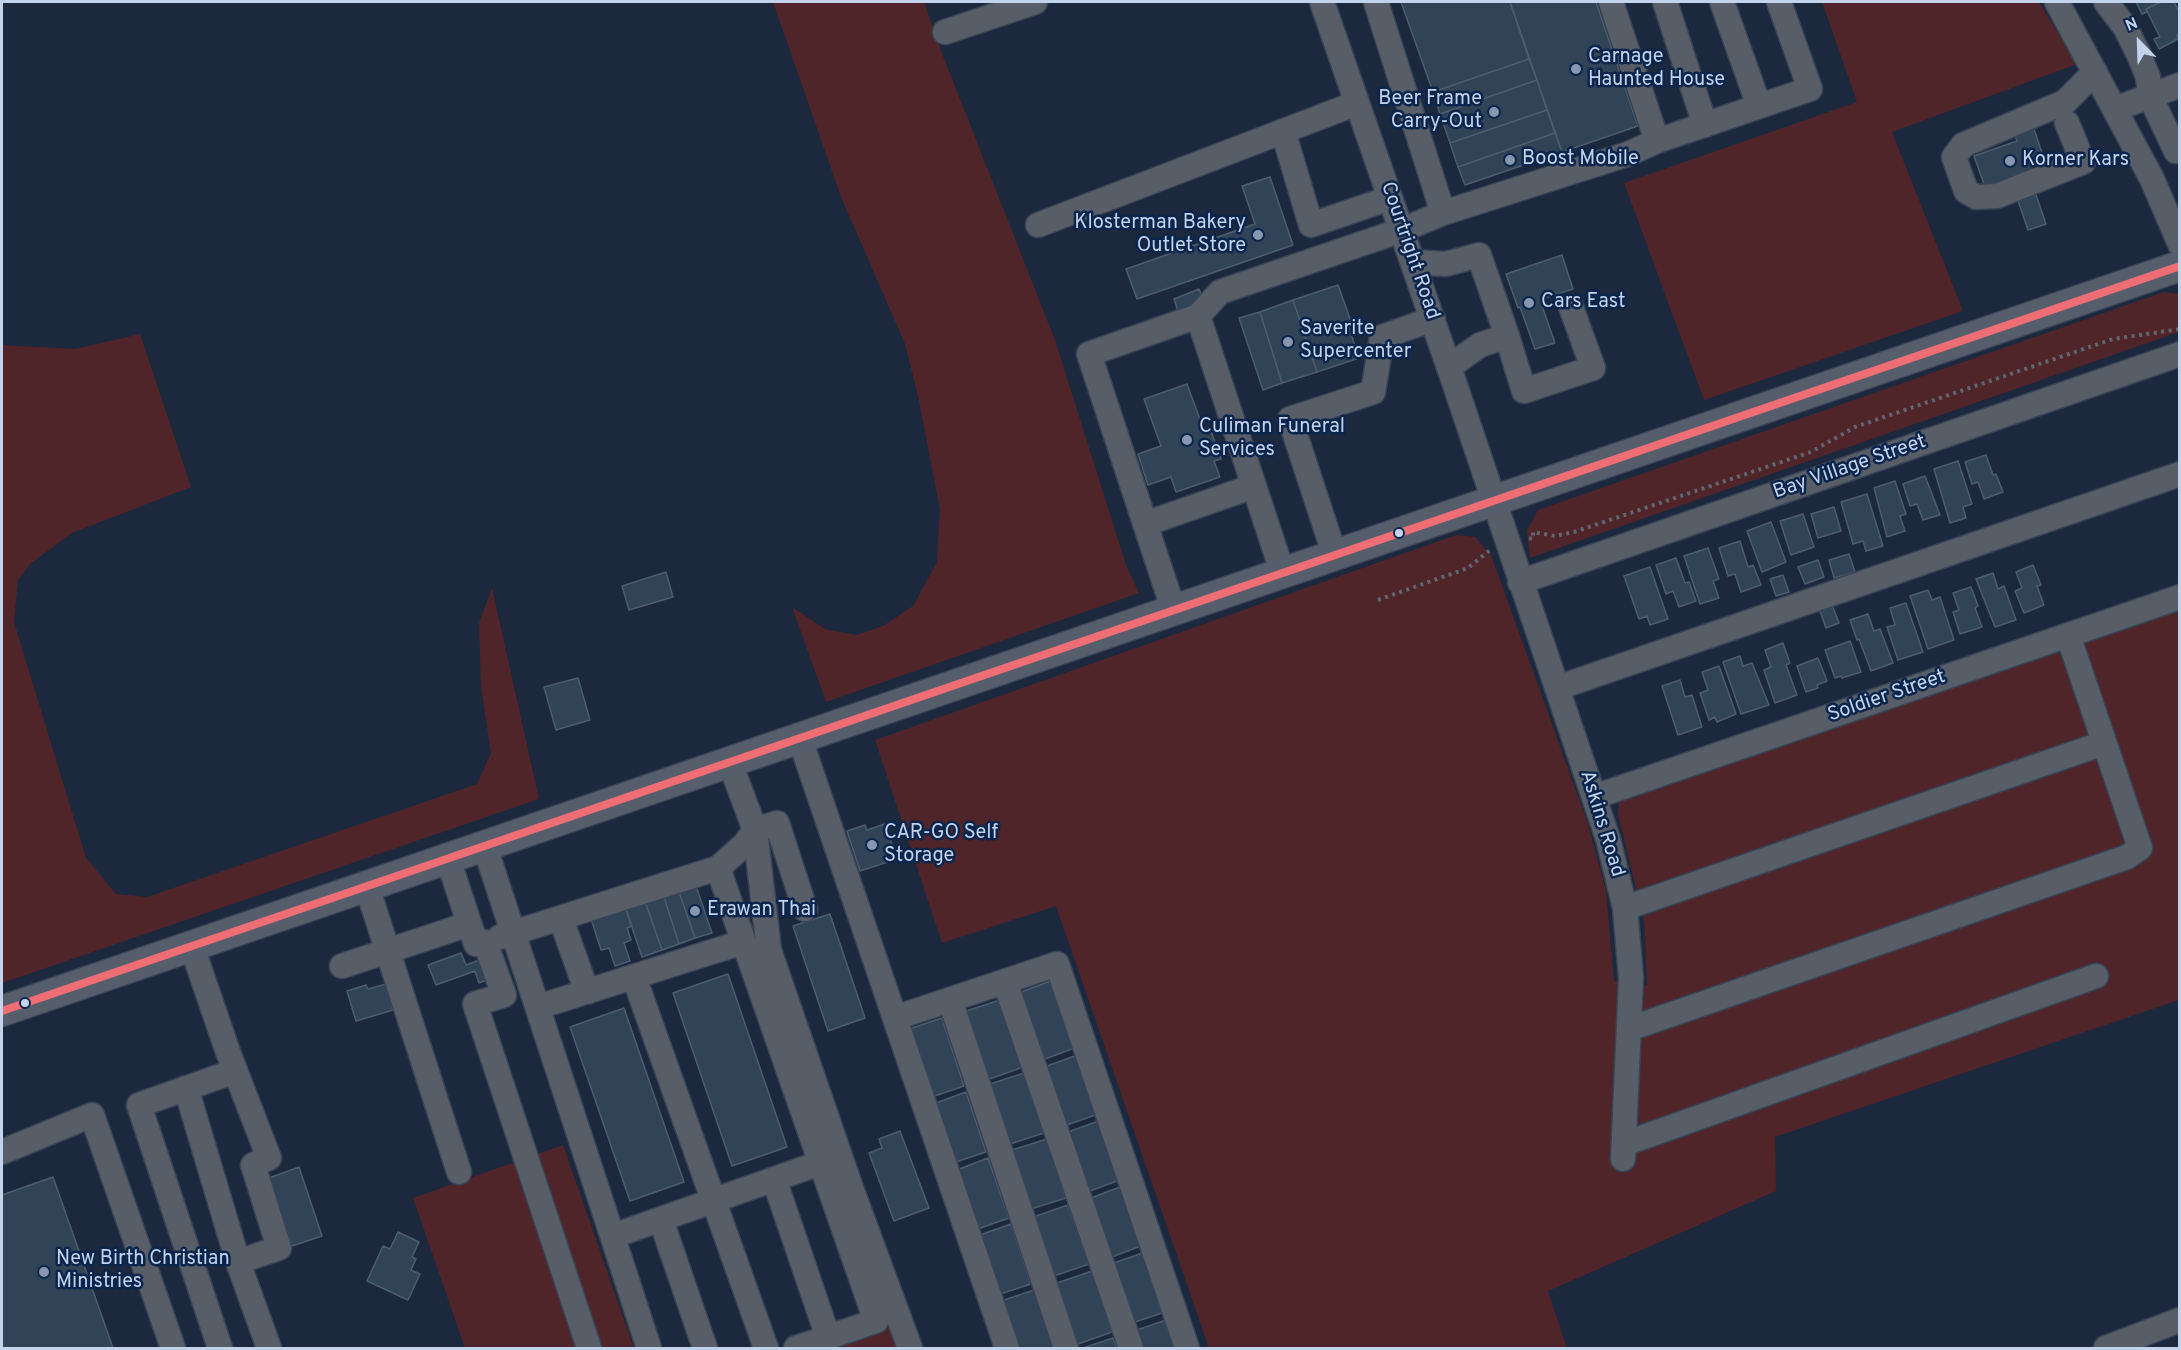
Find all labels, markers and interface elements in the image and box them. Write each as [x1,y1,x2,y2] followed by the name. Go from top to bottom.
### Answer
[2109,12,2169,72] north arrow
[2123,14,2141,37] text: N
[1588,46,1725,93] place label: Carnage Haunted House
[1569,62,1583,76] marker: Carnage Haunted House
[1378,88,1482,135] place label: Beer Frame Carry-Out
[1487,105,1501,119] marker: Beer Frame Carry-Out
[1522,148,1639,172] place label: Boost Mobile
[2022,149,2129,173] place label: Korner Kars
[1503,153,1517,167] marker: Boost Mobile
[2003,154,2017,168] marker: Korner Kars
[1374,179,1444,323] street label: Courtright Road
[1074,212,1246,259] place label: Klosterman Bakery Outlet Store
[1251,228,1265,242] marker: Klosterman Bakery Outlet Store
[1541,291,1626,315] place label: Cars East
[1522,296,1536,310] marker: Cars East
[1300,318,1411,365] place label: Saverite Supercenter
[1281,335,1295,349] marker: Saverite Supercenter
[1199,416,1345,463] place label: Culiman Funeral Services
[1770,431,1930,505] street label: Bay Village Street
[1180,433,1194,447] marker: Culiman Funeral Services
[1393,527,1405,539] unlabelled marker
[1825,666,1949,728] street label: Soldier Street
[1573,768,1629,880] street label: Askins Road
[884,822,998,869] place label: CAR-GO Self Storage
[865,838,879,852] marker: CAR-GO Self Storage
[707,899,816,923] place label: Erawan Thai
[688,904,702,918] marker: Erawan Thai
[19,997,31,1009] unlabelled marker
[56,1248,230,1295] place label: New Birth Christian Ministries
[37,1265,51,1279] marker: New Birth Christian Ministries

